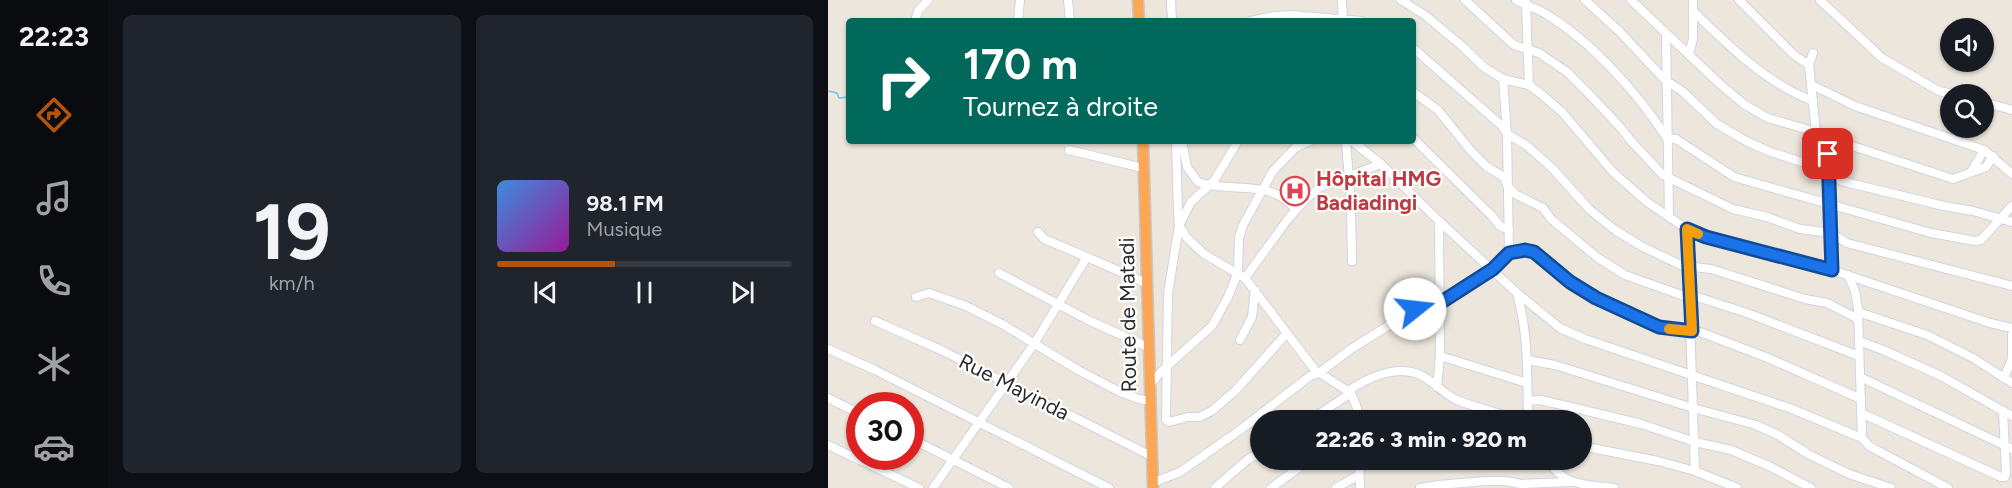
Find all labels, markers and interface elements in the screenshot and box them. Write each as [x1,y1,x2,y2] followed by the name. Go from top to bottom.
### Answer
[1940,18,1994,138] map controls
[1940,18,1994,72] button: sound
[19,20,89,53] text: 22:23
[963,39,1078,90] text: 170 m
[864,42,942,120] icon: right
[1940,84,1994,138] button: search
[963,90,1158,123] text: Tournez à droite
[33,94,75,136] icon: directions
[1802,128,1853,179] pin
[1811,137,1844,170] icon: arrive
[1316,166,1441,215] place label: Hôpital HMG Badiadingi
[1279,175,1311,207] hospital icon: Hôpital HMG Badiadingi
[33,177,75,219] icon: music
[253,185,331,279] text: 19
[587,190,664,217] text: 98.1 FM
[587,217,662,241] text: Musique
[1114,237,1141,393] street label: Route de Matadi
[33,260,75,302] icon: phone
[269,271,315,295] text: km/h
[529,276,562,309] icon: previous
[628,276,661,309] icon: pause
[726,276,759,309] icon: next
[1383,277,1447,341] position arrow
[33,343,75,385] icon: climate
[955,348,1074,425] street label: Rue Mayinda
[846,392,924,470] speed limit sign: 30
[33,426,75,468] icon: car
[1315,426,1527,453] text: 22:26 · 3 min · 920 m

